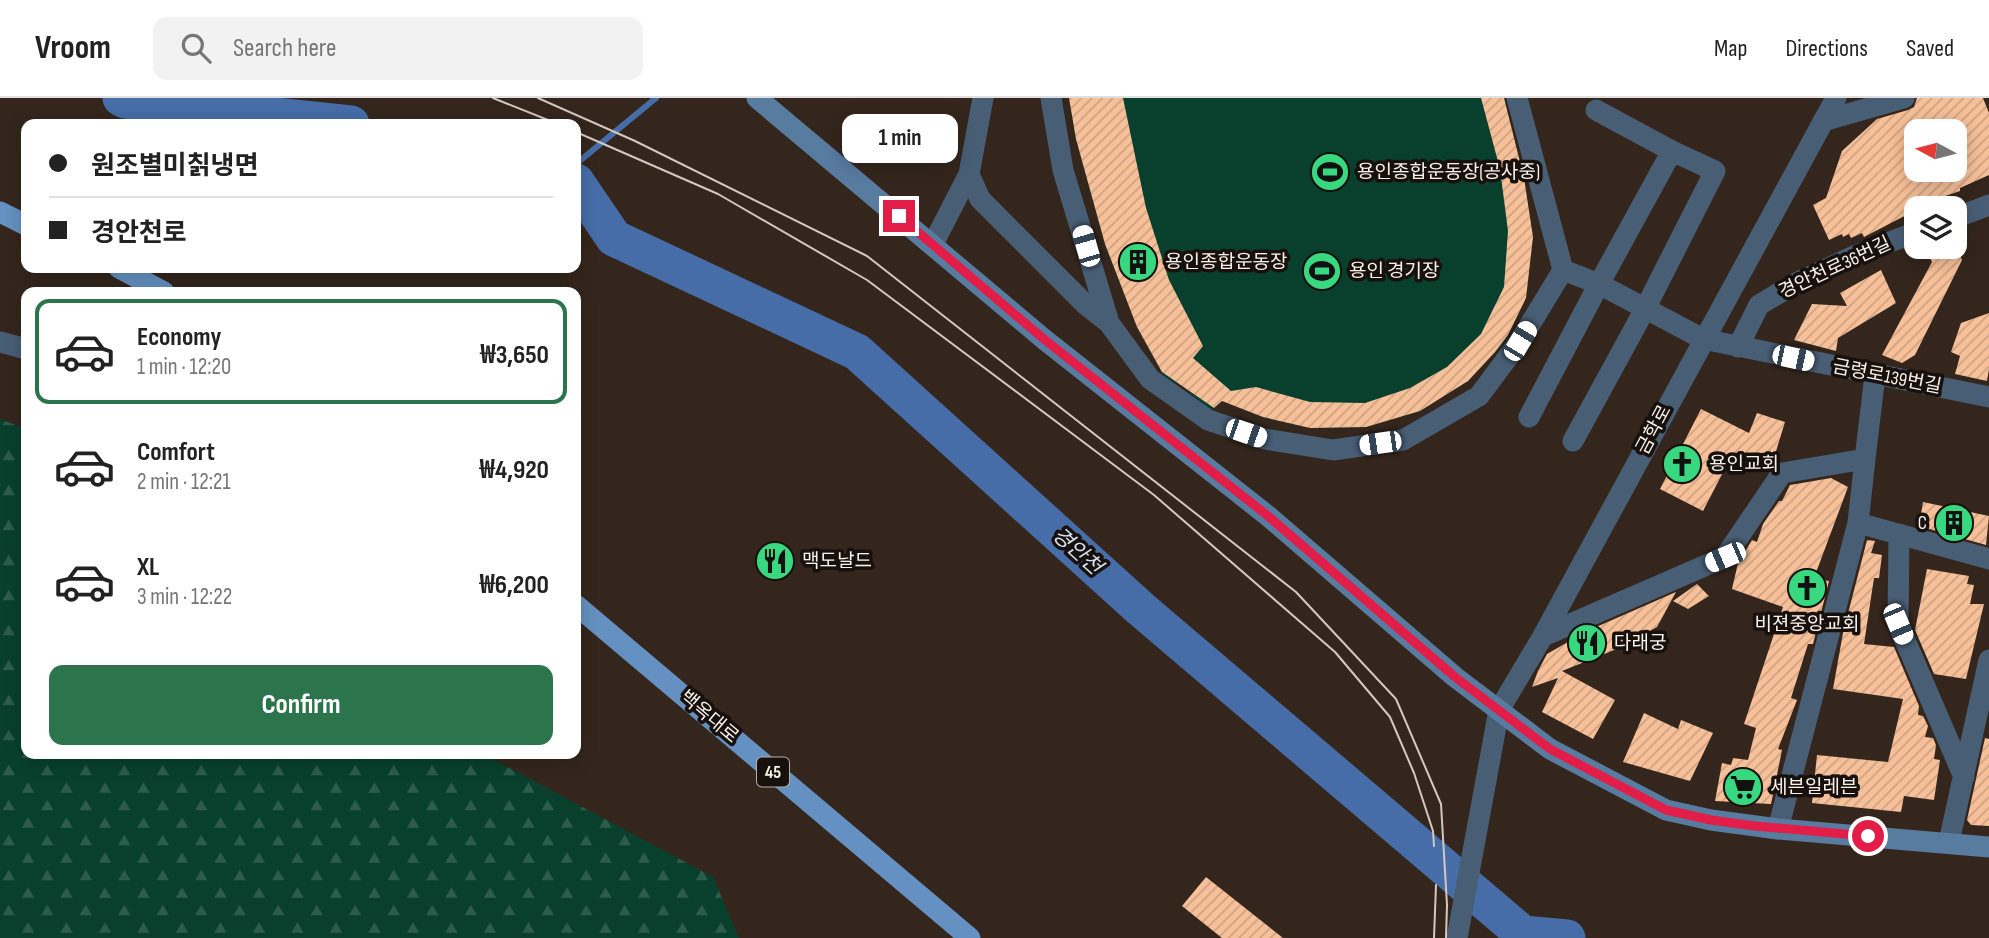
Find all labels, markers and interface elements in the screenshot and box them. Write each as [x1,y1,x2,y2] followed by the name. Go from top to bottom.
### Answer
[153,17,643,80] search box
[35,28,111,68] text: Vroom
[177,29,215,67] icon: search
[233,33,336,64] text: Search here
[1714,34,1747,63] text: Map
[1785,34,1868,63] text: Directions
[1906,34,1954,63] text: Saved
[841,115,957,164] callout: 1 min
[1904,119,1967,182] north arrow
[1904,119,1967,259] map controls
[879,124,921,152] text: 1 min
[91,151,258,182] text: 원조별미칡냉면
[1309,151,1351,193] sports icon: 용인종합운동장(공사중)
[1357,161,1540,184] place label: 용인종합운동장(공사중)
[1904,196,1967,259] button: layers
[883,200,915,232] route end
[91,218,187,249] text: 경안천로
[1071,223,1102,269] car
[1775,232,1895,304] street label: 경안천로36번길
[1117,241,1159,283] building icon: 용인종합운동장
[1301,250,1343,292] sports icon: 용인 경기장
[1165,251,1287,274] place label: 용인종합운동장
[1349,260,1439,283] place label: 용인 경기장
[1501,318,1540,364] car
[53,320,116,383] icon: car
[137,322,221,353] text: Economy
[480,340,549,371] text: ₩3,650
[1771,343,1816,373] car
[137,353,231,381] text: 1 min · 12:20
[1831,355,1943,399] street label: 금령로139번길
[1632,401,1676,459] street label: 금학로
[1223,416,1270,450] car
[1358,430,1403,456] car
[53,435,116,498] icon: car
[137,437,215,468] text: Comfort
[1661,443,1703,485] church icon: 용인교회
[1709,453,1779,476] place label: 용인교회
[480,455,549,486] text: ₩4,920
[137,468,231,496] text: 2 min · 12:21
[1933,502,1975,544] building icon: C
[1918,512,1927,535] place label: C
[1047,522,1109,581] water label: 경안천
[1702,539,1749,575] car
[754,540,796,582] restaurant icon: 맥도날드
[53,550,116,613] icon: car
[802,550,872,573] place label: 맥도날드
[137,552,159,583] text: XL
[1786,567,1828,609] church icon: 비젼중앙교회
[479,570,549,601] text: ₩6,200
[137,583,232,611] text: 3 min · 12:22
[1881,601,1916,647] car
[1755,613,1859,636] place label: 비젼중앙교회
[1566,622,1608,664] restaurant icon: 다래궁
[1614,632,1666,655] place label: 다래궁
[49,665,553,745] button: Confirm
[675,686,743,748] street label: 백옥대로
[757,758,789,786] road number: 45
[1722,766,1764,808] supermarket icon: 세븐일레븐
[1770,776,1857,799] place label: 세븐일레븐
[1852,820,1884,852] route start

